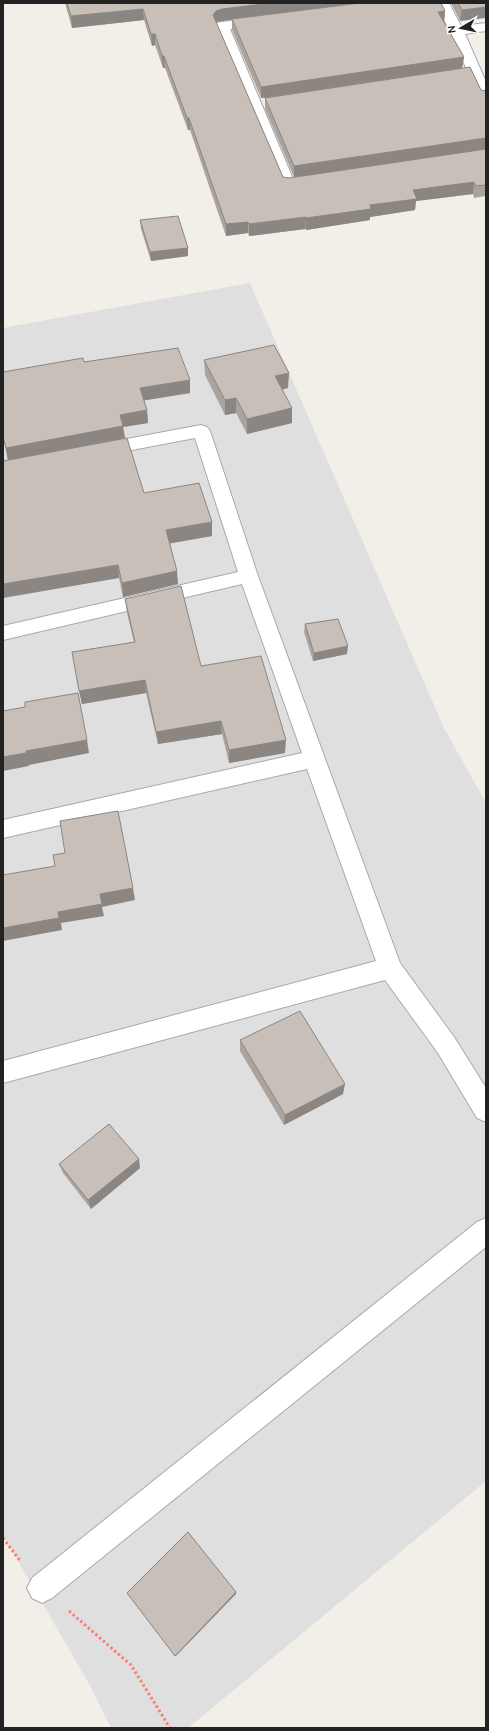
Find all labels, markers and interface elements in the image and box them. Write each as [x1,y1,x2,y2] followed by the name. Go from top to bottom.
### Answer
[441,8,481,48] north arrow
[445,25,459,34] text: N

